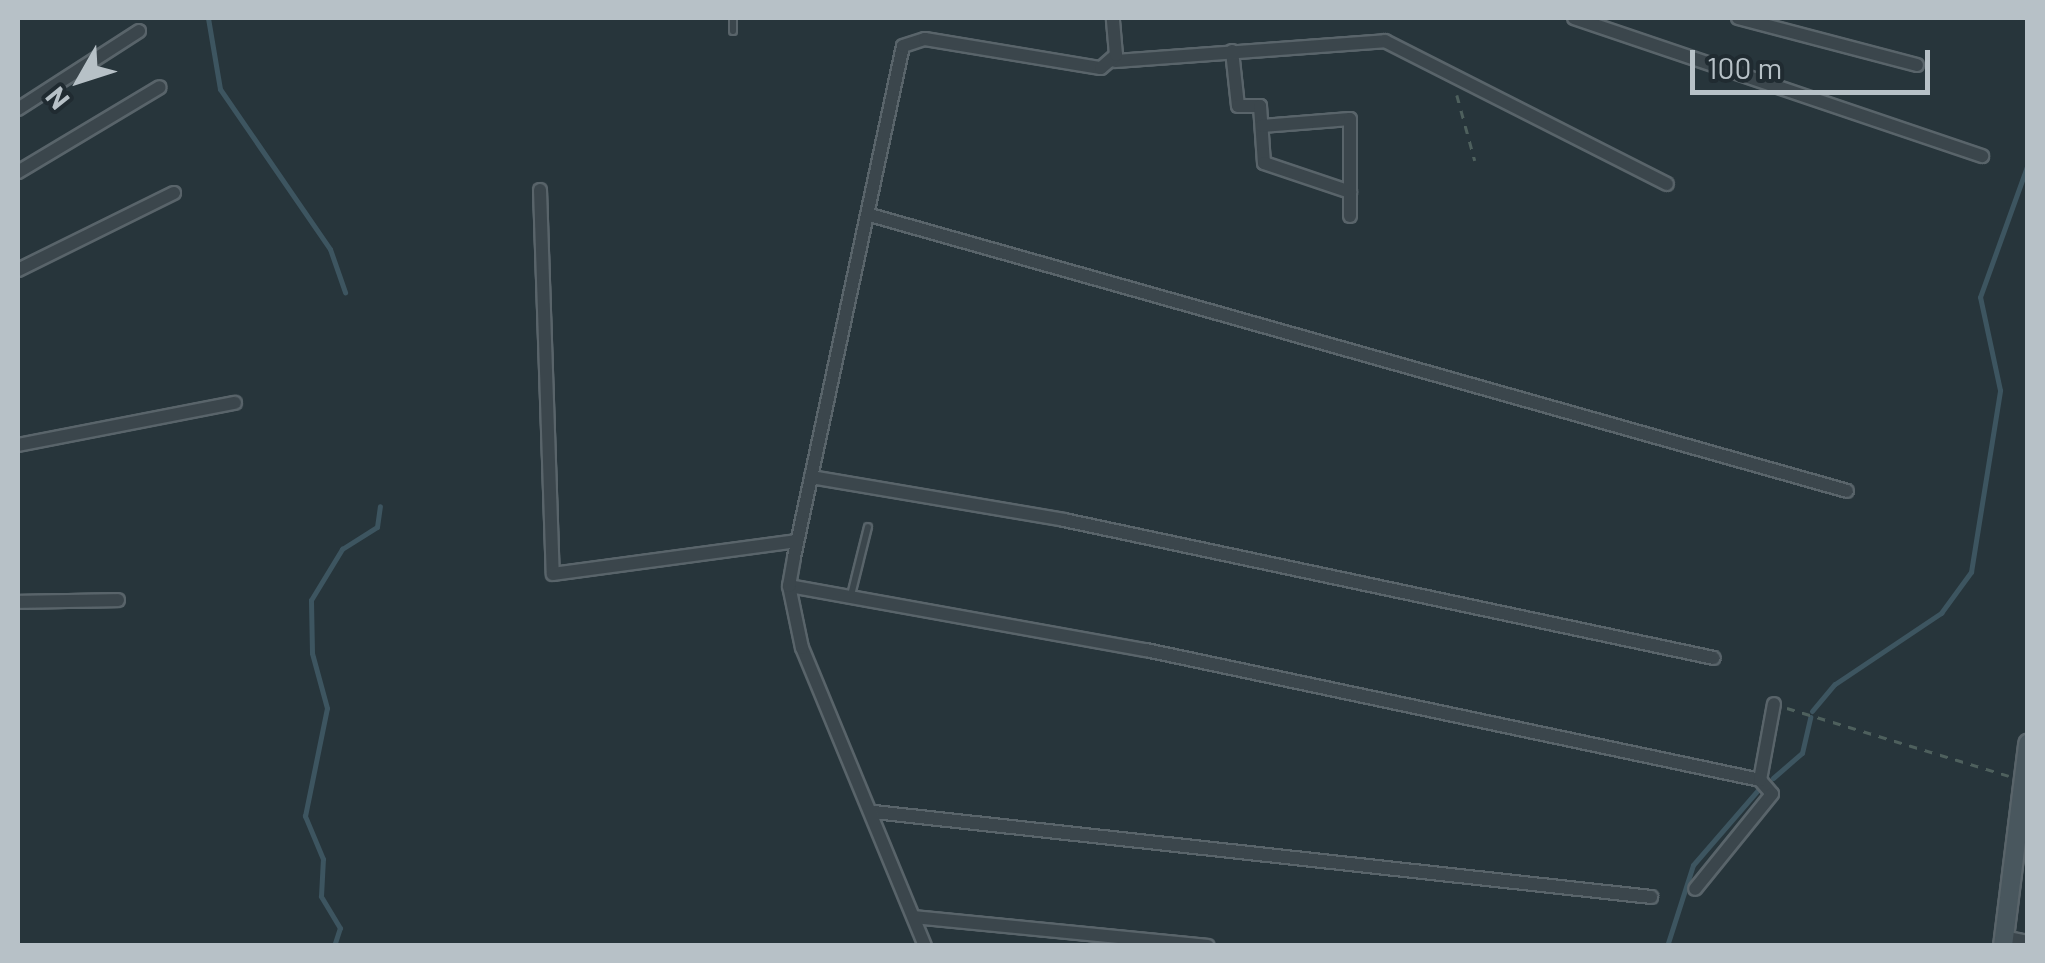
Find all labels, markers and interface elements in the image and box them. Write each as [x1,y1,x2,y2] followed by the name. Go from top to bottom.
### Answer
[30,30,130,130] north arrow
[1695,30,1935,92] scale bar
[1707,49,1782,85] text: 100 m
[38,81,76,117] text: N

